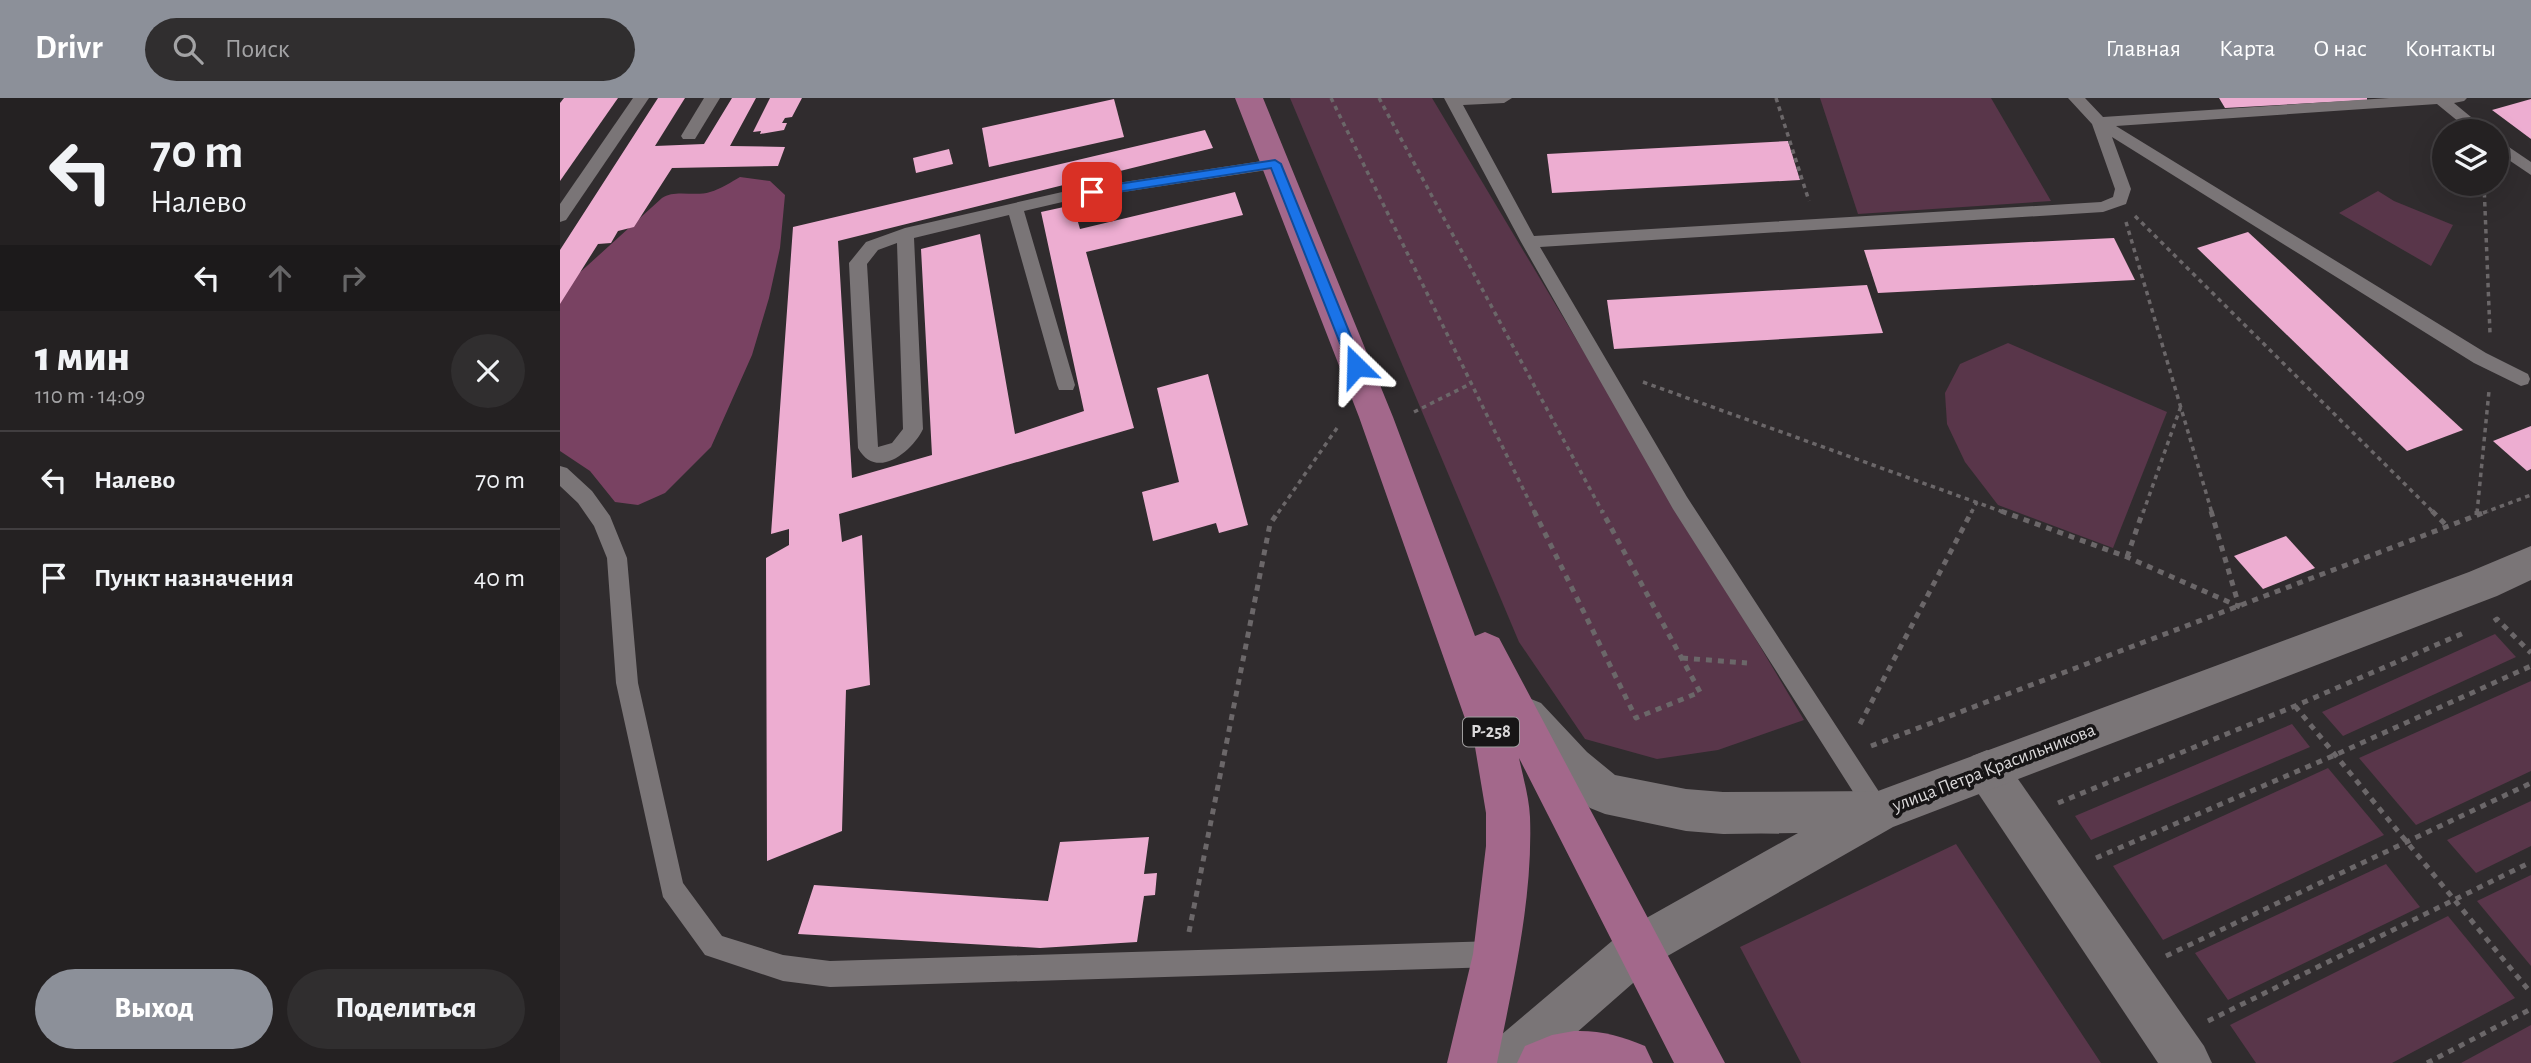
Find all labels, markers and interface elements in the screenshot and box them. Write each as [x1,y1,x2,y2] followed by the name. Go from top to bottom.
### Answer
[145,18,635,81] search box
[169,30,207,68] icon: search
[35,32,103,65] text: Drivr
[225,36,290,62] text: Поиск
[2106,37,2181,61] text: Главная
[2219,37,2275,61] text: Карта
[2313,37,2367,61] text: О нас
[2405,37,2496,61] text: Контакты
[2432,119,2509,196] map controls
[2432,119,2509,196] button: layers
[35,126,126,217] icon: left
[150,128,244,177] text: 70 m
[1062,162,1122,222] pin
[1073,173,1111,211] icon: arrive
[150,186,247,218] text: Налево
[188,259,226,297] icon: left
[261,259,299,297] icon: ahead
[334,259,372,297] icon: right
[1319,329,1393,403] position arrow
[451,334,525,408] button: close
[35,336,130,378] text: 1 мин
[35,385,145,408] text: 110 m · 14:09
[35,461,73,499] icon: left
[94,467,175,493] text: Налево
[475,467,525,493] text: 70 m
[35,559,73,597] icon: arrive
[94,565,294,591] text: Пункт назначения
[474,565,525,591] text: 40 m
[1463,718,1519,746] road number: Р-258
[1889,720,2098,816] street label: улица Петра Красильникова
[35,969,273,1049] button: Выход
[287,969,525,1049] button: Поделиться

